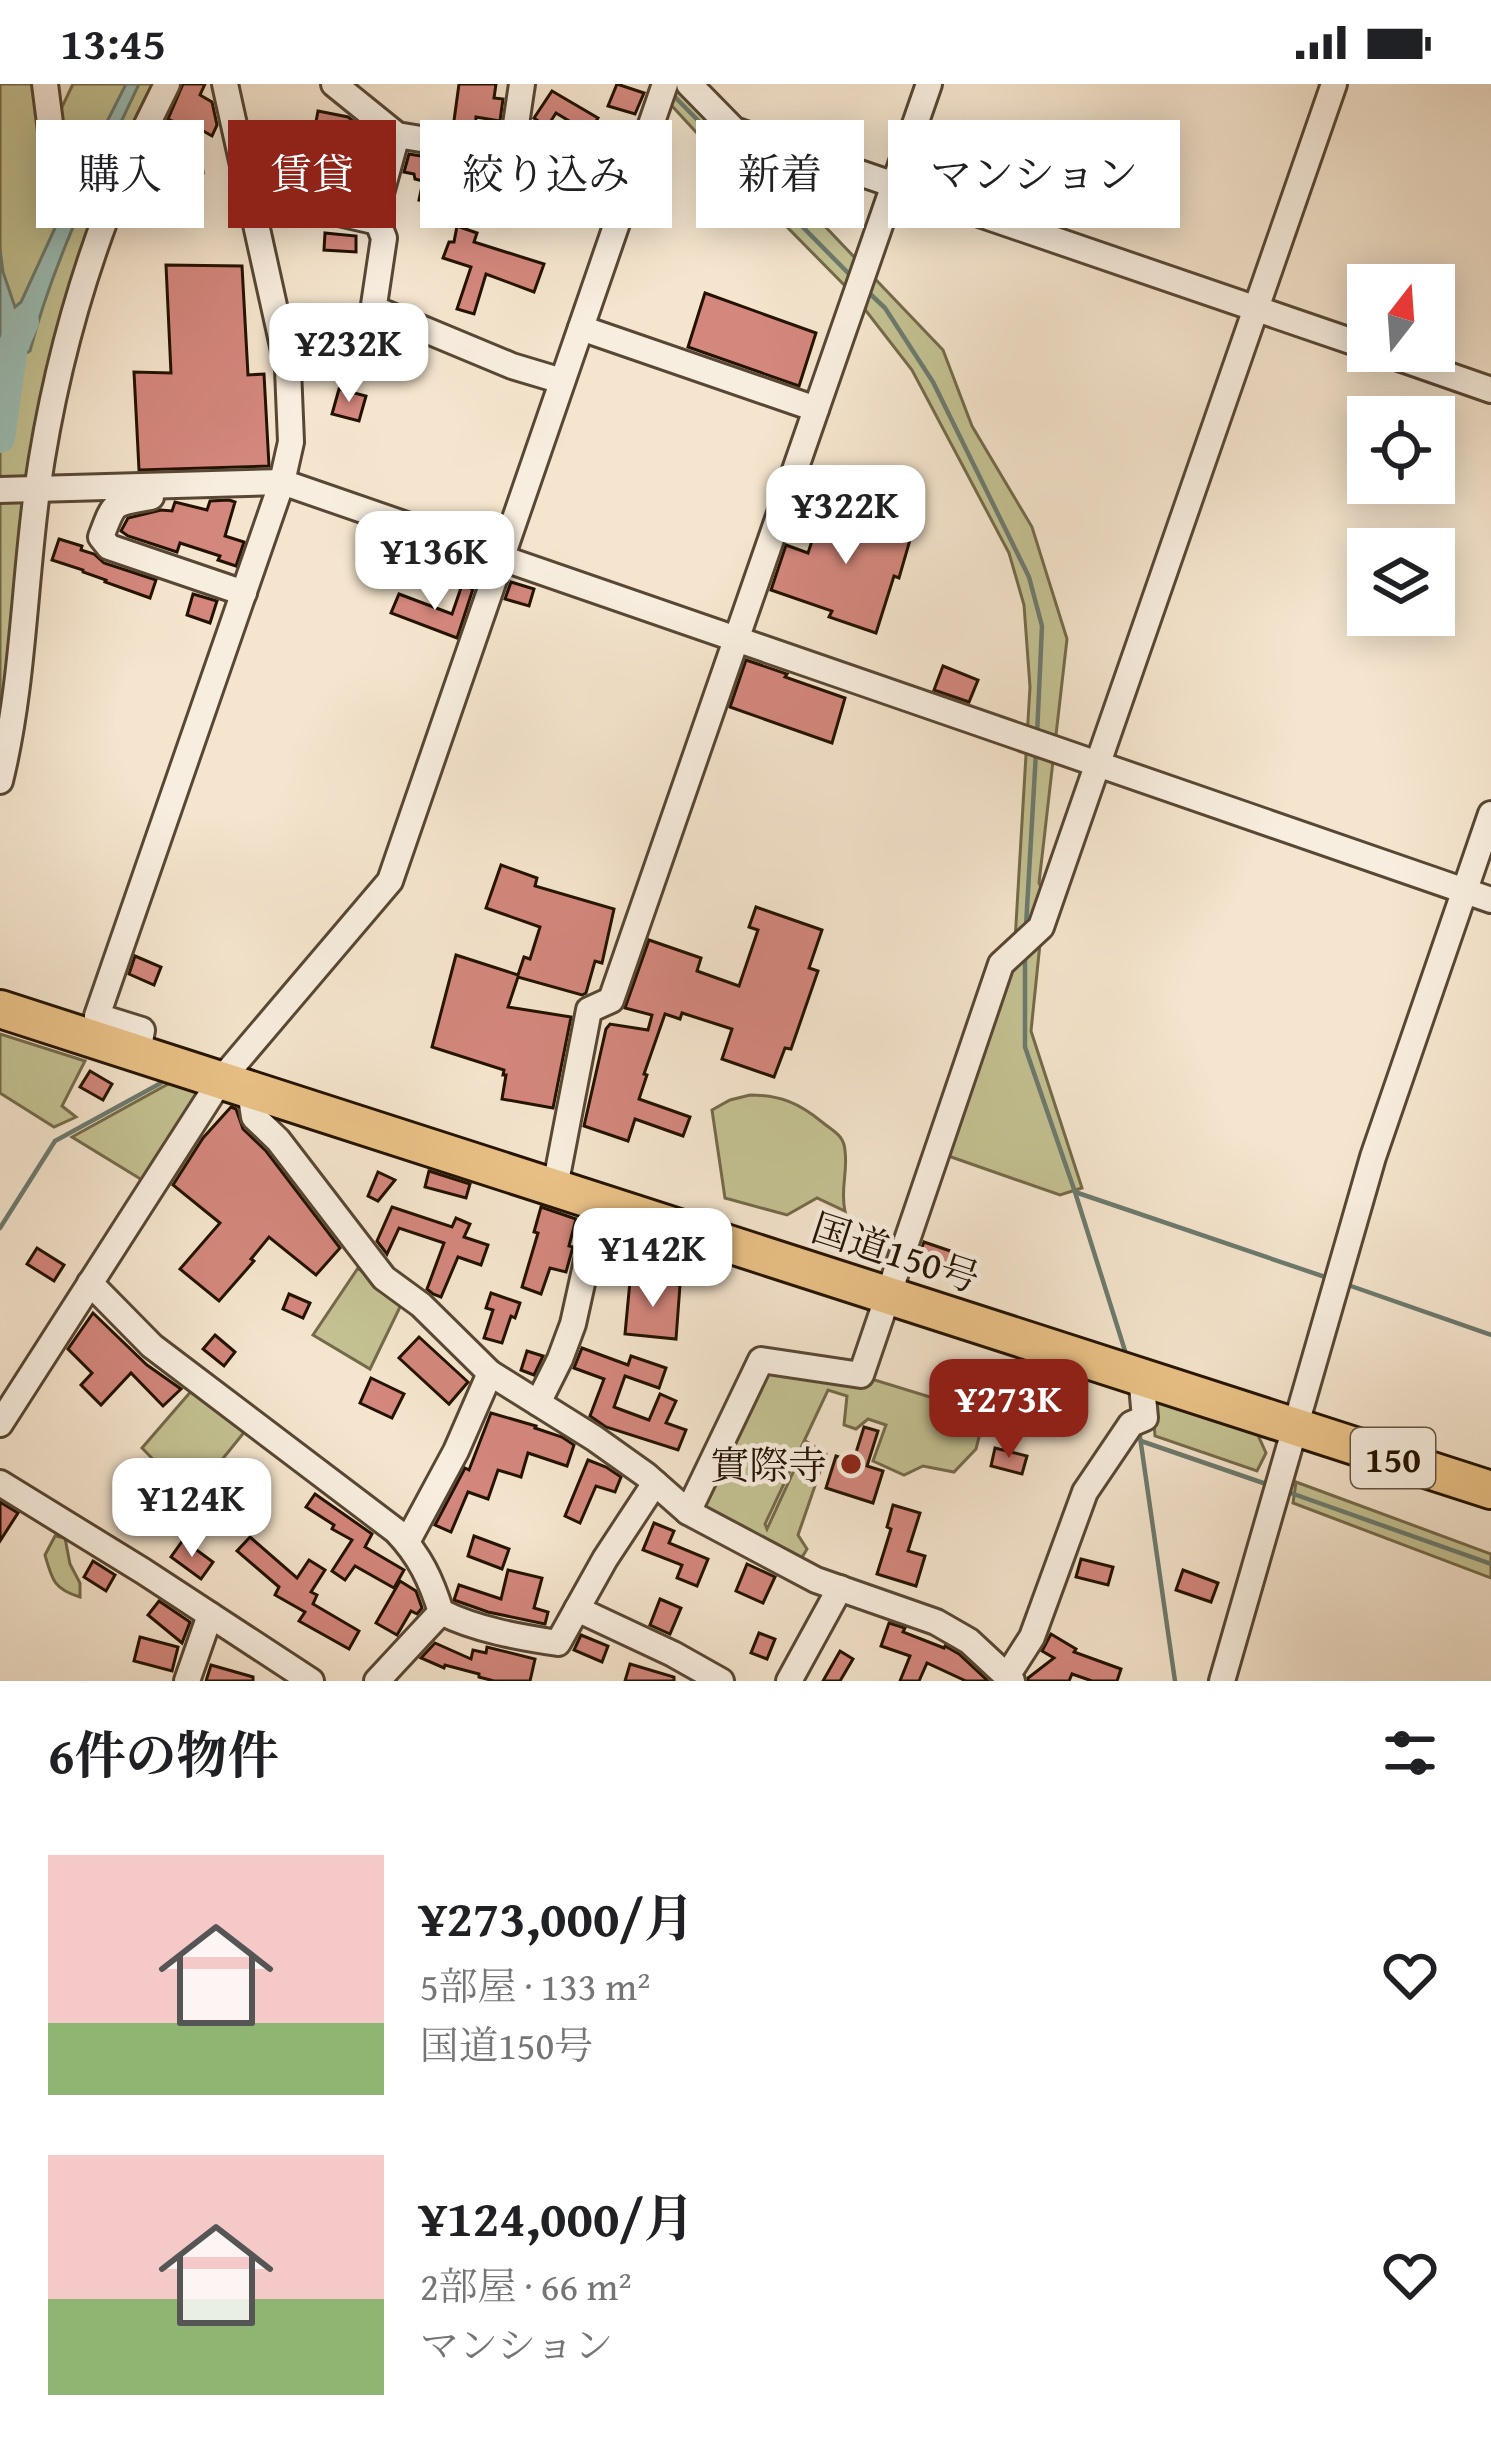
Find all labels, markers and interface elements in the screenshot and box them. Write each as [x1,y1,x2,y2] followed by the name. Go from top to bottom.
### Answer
[60,10,166,75] text: 13:45
[36,120,204,228] chip: 購入
[228,120,396,228] chip: 賃貸
[420,120,672,228] chip: 絞り込み
[696,120,864,228] chip: 新着
[888,120,1180,228] chip: マンション
[1347,264,1455,372] north arrow
[1347,264,1455,636] map controls
[265,303,433,405] pin: ¥232K
[296,313,402,370] text: ¥232K
[1347,396,1455,504] button: locate
[762,465,930,567] pin: ¥322K
[793,475,899,532] text: ¥322K
[351,511,519,613] pin: ¥136K
[382,521,488,578] text: ¥136K
[1347,528,1455,636] button: layers
[805,1198,987,1306] street label: 国道150号
[569,1208,737,1310] pin: ¥142K
[600,1218,706,1275] text: ¥142K
[925,1359,1093,1461] pin: ¥273K
[956,1369,1062,1426] text: ¥273K
[1351,1428,1435,1488] road number: 150
[710,1436,827,1493] place label: 實際寺
[838,1451,864,1477] marker: 實際寺
[108,1458,276,1560] pin: ¥124K
[139,1468,245,1525] text: ¥124K
[48,1717,278,1792] text: 6件の物件
[1377,1720,1443,1786] icon: filters
[420,1880,695,1955] text: ¥273,000/月
[144,1903,288,2047] icon: home
[1377,1942,1443,2008] icon: heart
[420,1957,650,2014] text: 5部屋 · 133 m²
[420,2016,593,2073] text: 国道150号
[420,2180,695,2255] text: ¥124,000/月
[144,2203,288,2347] icon: home
[1377,2242,1443,2308] icon: heart
[420,2257,632,2314] text: 2部屋 · 66 m²
[420,2316,613,2373] text: マンション

